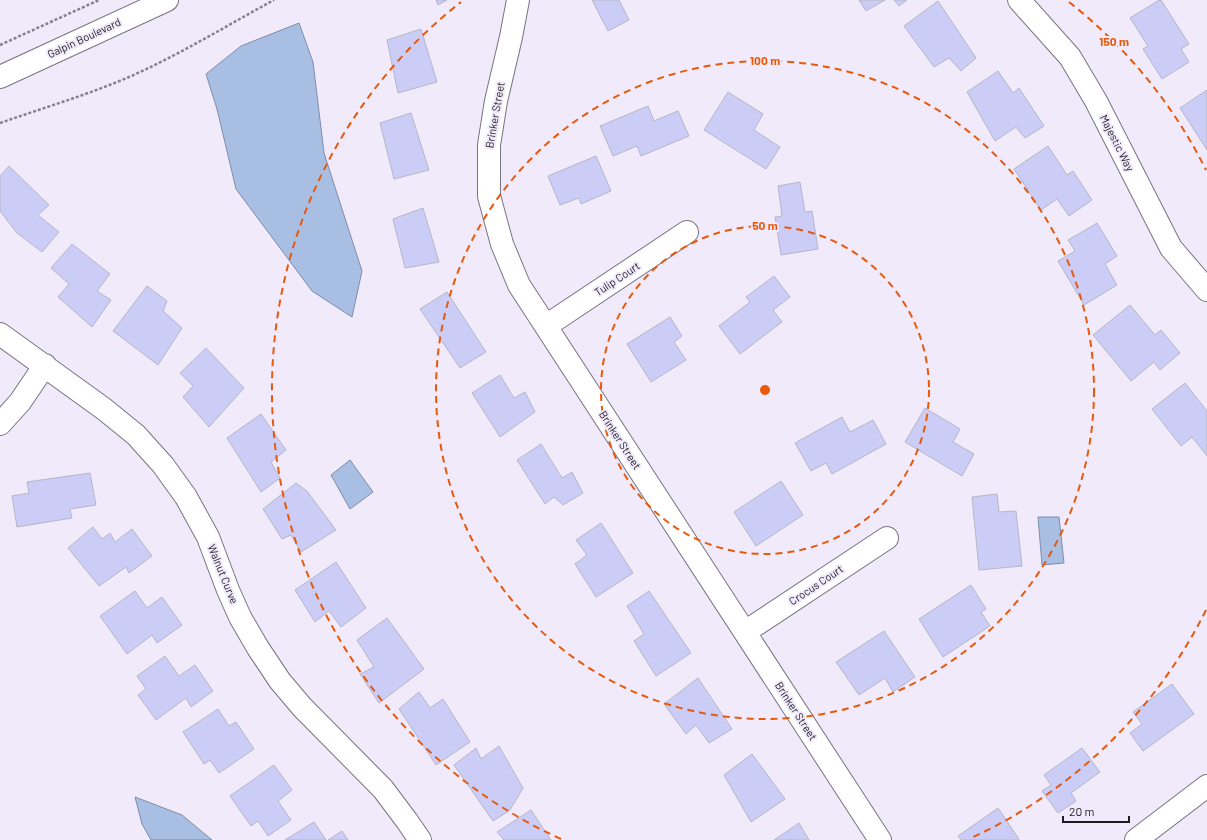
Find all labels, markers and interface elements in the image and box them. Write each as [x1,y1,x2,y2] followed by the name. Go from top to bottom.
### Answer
[45,15,123,60] street label: Galpin Boulevard
[1099,34,1129,48] text: 150 m
[750,53,780,67] text: 100 m
[482,81,507,149] street label: Brinker Street
[1098,112,1137,173] street label: Majestic Way
[752,218,778,232] text: 50 m
[592,259,642,299] street label: Tulip Court
[758,383,772,397] centre of rings
[597,408,644,471] street label: Brinker Street
[206,542,241,606] street label: Walnut Curve
[786,562,845,607] street label: Crocus Court
[773,679,820,742] street label: Brinker Street
[1063,798,1129,824] scale bar
[1069,804,1095,818] text: 20 m

